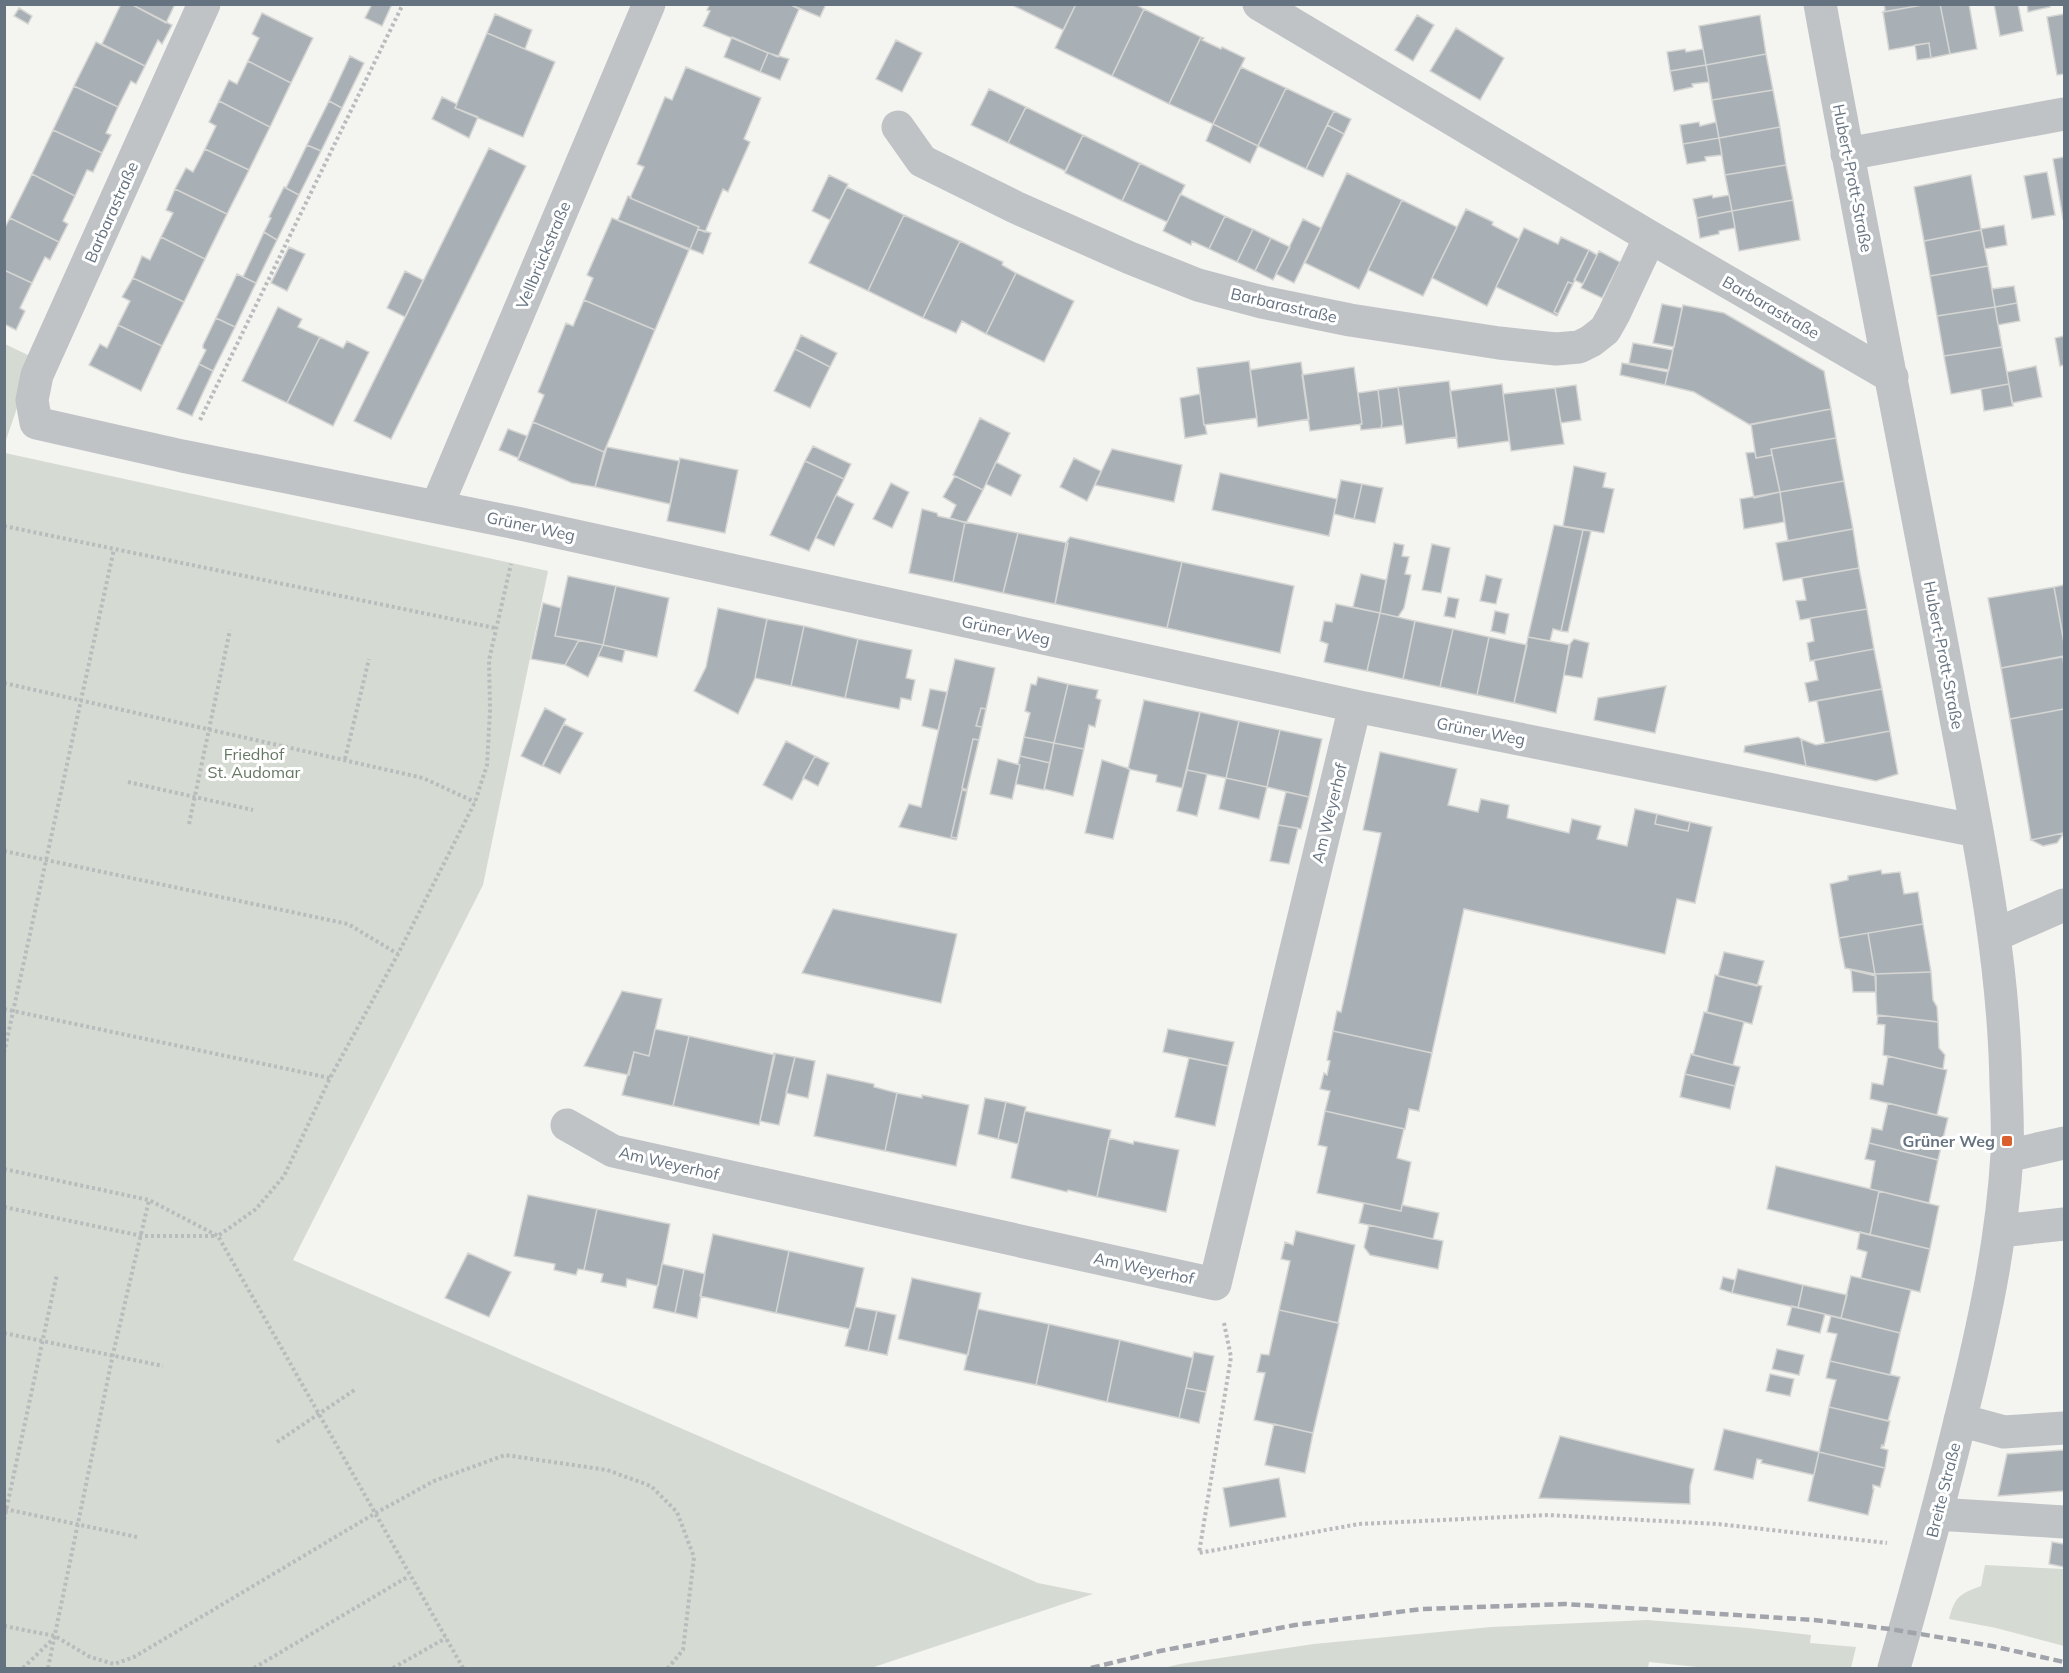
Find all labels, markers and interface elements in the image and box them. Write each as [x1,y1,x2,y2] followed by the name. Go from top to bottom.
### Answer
[1829,102,1877,254] street label: Hubert-Prott-Straße
[80,158,142,266] street label: Barbarastraße
[511,198,575,312] street label: Vellbrückstraße
[1719,271,1823,343] street label: Barbarastraße
[1229,283,1339,327] street label: Barbarastraße
[485,507,577,545] street label: Grüner Weg
[1920,579,1968,731] street label: Hubert-Prott-Straße
[960,611,1052,649] street label: Grüner Weg
[1435,713,1527,749] street label: Grüner Weg
[208,744,301,782] park label: Friedhof St. Audomar
[1307,760,1351,865] street label: Am Weyerhof
[1903,1131,1995,1151] place label: Grüner Weg
[2000,1134,2014,1148] marker: Grüner Weg
[617,1142,722,1184] street label: Am Weyerhof
[1092,1248,1197,1289] street label: Am Weyerhof
[1922,1440,1964,1540] street label: Breite Straße

